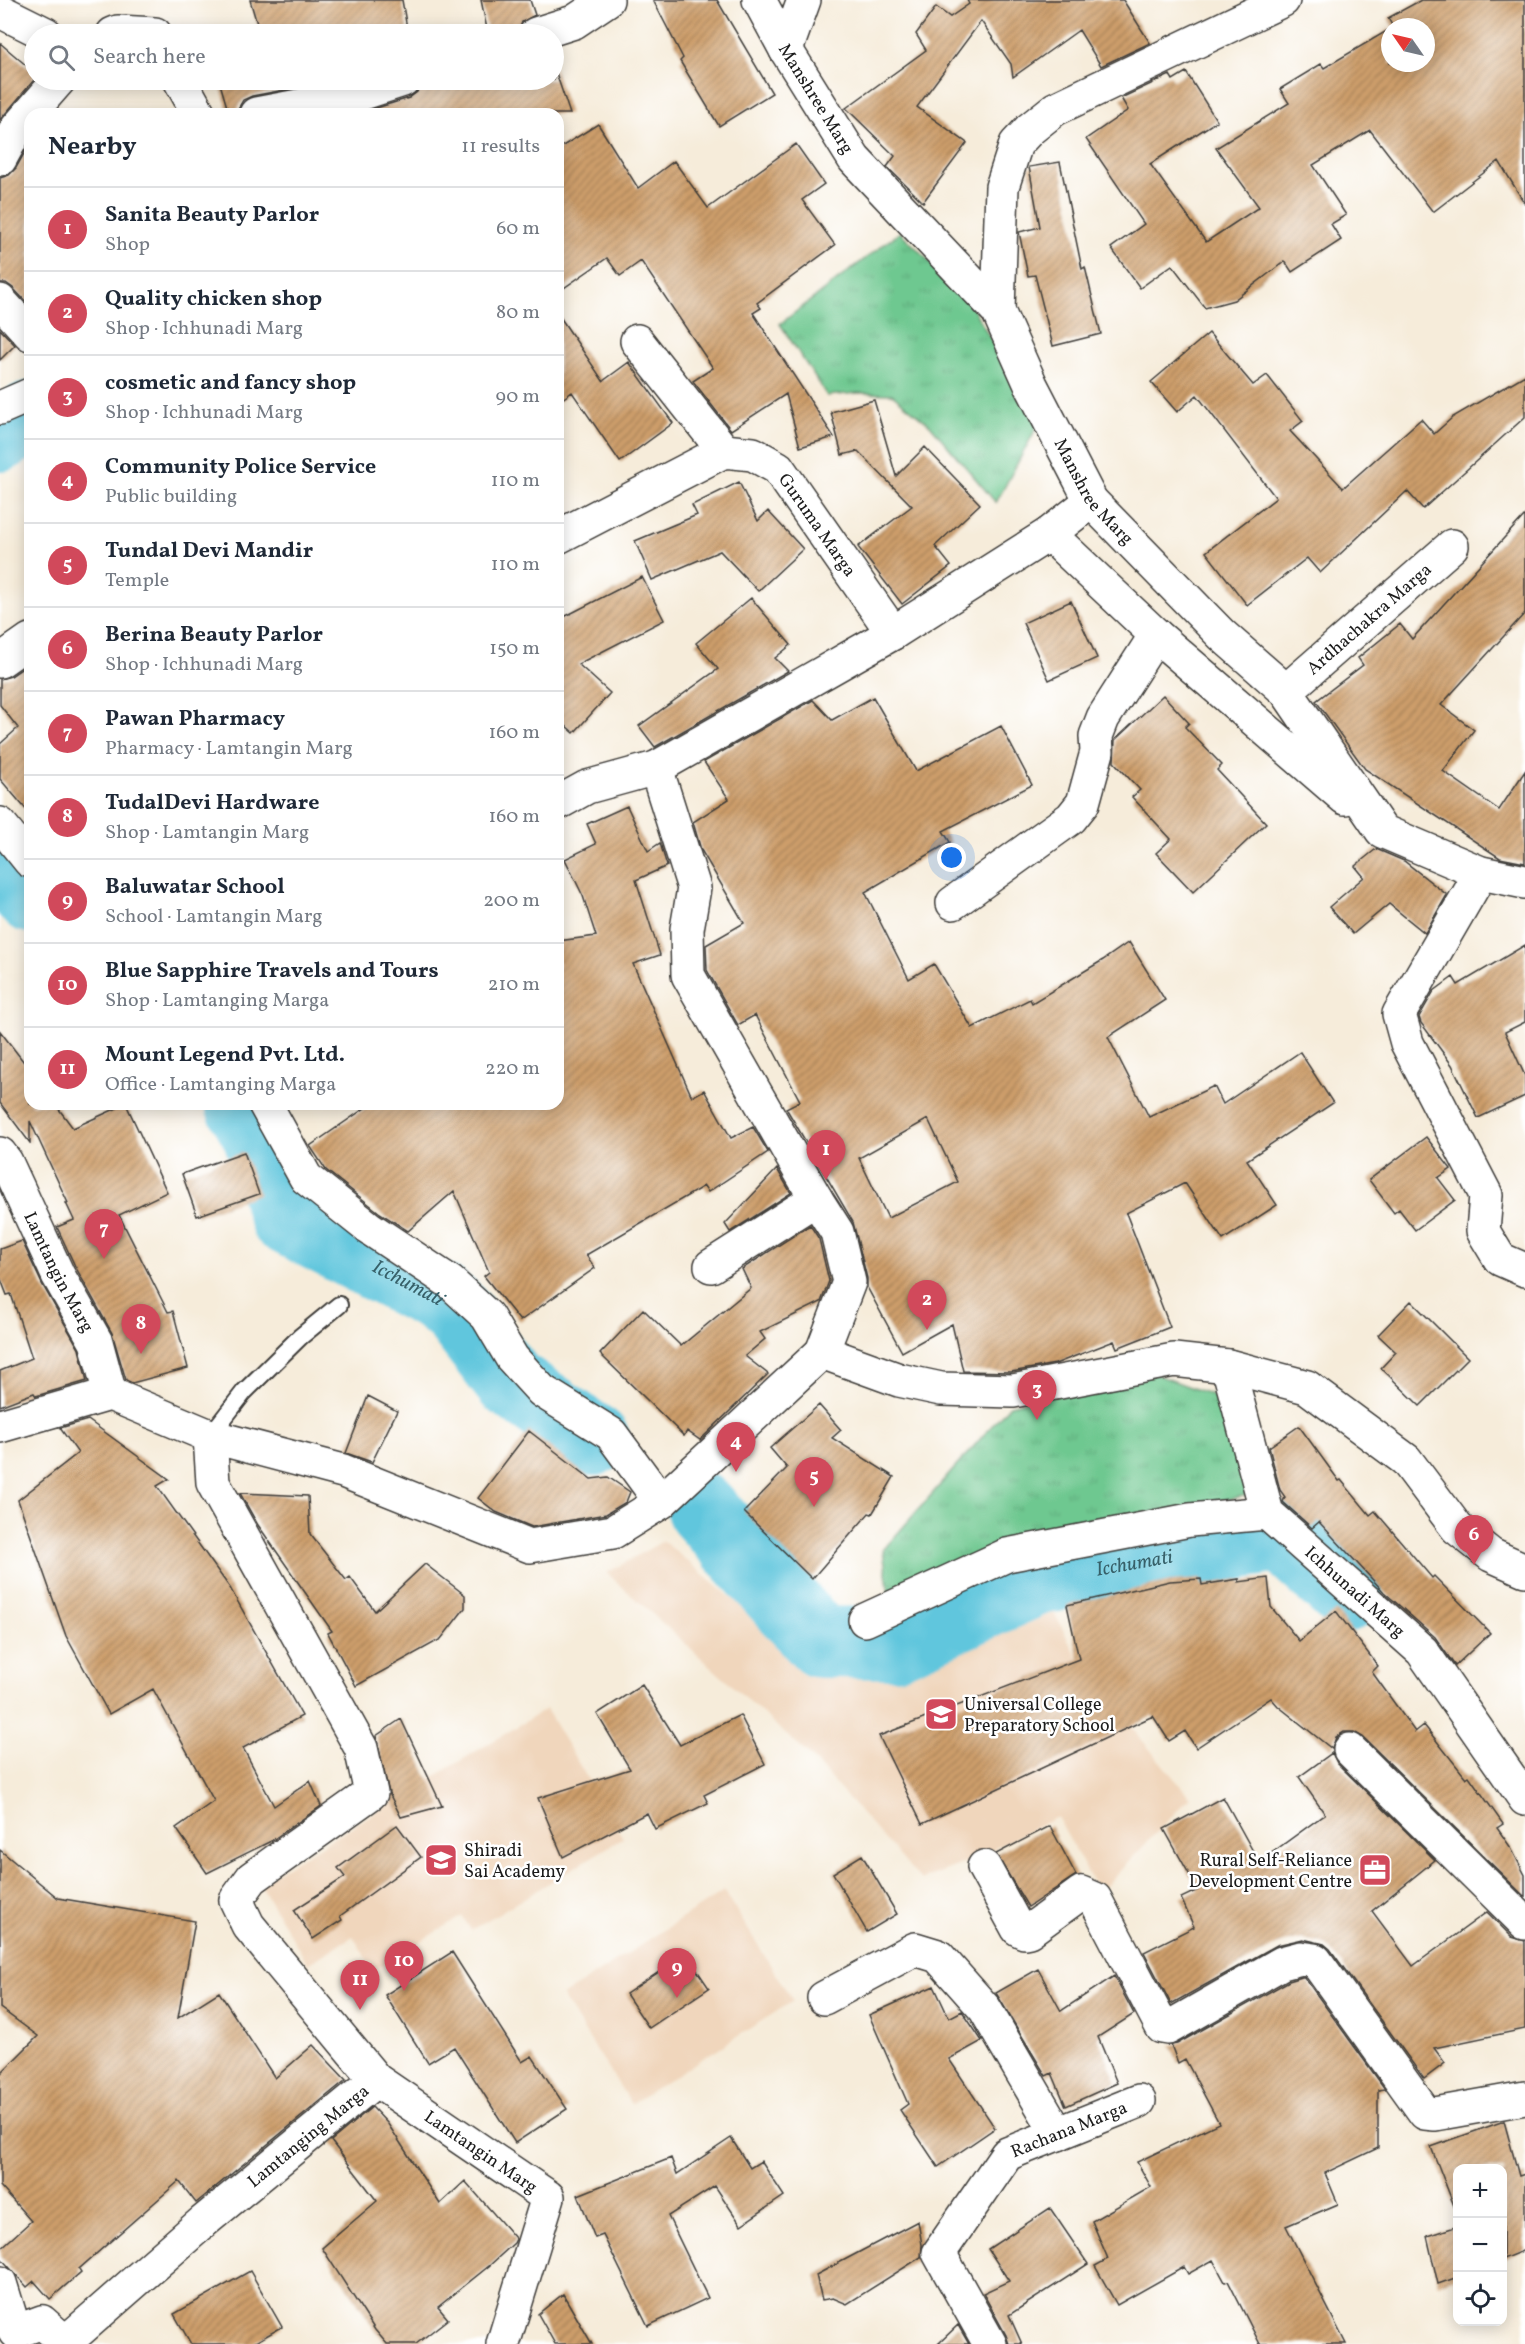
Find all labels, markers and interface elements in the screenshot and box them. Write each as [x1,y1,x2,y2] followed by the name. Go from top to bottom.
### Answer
[1381,18,1435,72] north arrow
[24,24,564,90] search box
[771,39,859,159] street label: Manshree Marg
[45,41,78,74] icon: search
[93,42,206,73] text: Search here
[48,129,137,165] text: Nearby
[461,133,540,161] text: 11 results
[105,200,319,231] text: Sanita Beauty Parlor
[63,215,72,243] text: 1
[496,215,540,243] text: 60 m
[105,231,150,259] text: Shop
[105,284,322,315] text: Quality chicken shop
[62,299,73,327] text: 2
[496,299,540,327] text: 80 m
[105,315,303,343] text: Shop · Ichhunadi Marg
[105,368,356,399] text: cosmetic and fancy shop
[62,383,73,411] text: 3
[496,383,540,411] text: 90 m
[105,399,303,427] text: Shop · Ichhunadi Marg
[1047,435,1138,551] street label: Manshree Marg
[105,452,376,483] text: Community Police Service
[61,467,74,495] text: 4
[491,467,540,495] text: 110 m
[772,469,861,582] street label: Guruma Marga
[105,483,237,511] text: Public building
[105,536,313,567] text: Tundal Devi Mandir
[63,551,72,579] text: 5
[491,551,540,579] text: 110 m
[1302,558,1438,681] street label: Ardhachakra Marga
[105,567,169,595] text: Temple
[105,620,323,651] text: Berina Beauty Parlor
[62,635,73,663] text: 6
[489,635,540,663] text: 150 m
[105,651,303,679] text: Shop · Ichhunadi Marg
[105,704,285,735] text: Pawan Pharmacy
[63,719,72,747] text: 7
[488,719,540,747] text: 160 m
[105,735,353,763] text: Pharmacy · Lamtangin Marg
[105,788,319,819] text: TudalDevi Hardware
[62,803,73,831] text: 8
[488,803,540,831] text: 160 m
[105,819,309,847] text: Shop · Lamtangin Marg
[937,843,966,872] your location
[105,872,285,903] text: Baluwatar School
[62,887,73,915] text: 9
[483,887,540,915] text: 200 m
[105,903,323,931] text: School · Lamtangin Marg
[105,956,439,987] text: Blue Sapphire Travels and Tours
[57,971,78,999] text: 10
[488,971,540,999] text: 210 m
[105,987,329,1015] text: Shop · Lamtanging Marga
[105,1040,345,1071] text: Mount Legend Pvt. Ltd.
[59,1055,76,1083] text: 11
[485,1055,540,1083] text: 220 m
[105,1071,336,1099] text: Office · Lamtanging Marga
[806,1130,846,1180] pin: 1
[17,1208,99,1337] street label: Lamtangin Marg
[84,1210,124,1259] pin: 7
[367,1254,451,1314] water label: Icchumati
[908,1280,946,1330] pin: 2
[122,1304,160,1354] pin: 8
[1018,1370,1056,1420] pin: 3
[716,1422,756,1472] pin: 4
[794,1458,834,1507] pin: 5
[1454,1516,1494,1565] pin: 6
[1298,1541,1410,1644] street label: Ichhunadi Marg
[1094,1543,1176,1585] water label: Icchumati
[964,1693,1115,1739] place label: Universal College Preparatory School
[923,1696,959,1732] school or university icon: Universal College Preparatory School
[464,1839,565,1885] place label: Shiradi Sai Academy
[423,1842,459,1878] school or university icon: Shiradi Sai Academy
[1189,1849,1352,1895] place label: Rural Self-Reliance Development Centre
[1357,1852,1393,1888] office icon: Rural Self-Reliance Development Centre
[384,1942,424,1991] pin: 10
[658,1948,696,1998] pin: 9
[340,1960,380,2010] pin: 11
[243,2079,375,2194] street label: Lamtanging Marga
[1007,2096,1131,2165] street label: Rachana Marga
[418,2105,542,2200] street label: Lamtangin Marg
[1453,2164,1507,2326] map controls
[1453,2164,1507,2218] button: +
[1453,2218,1507,2272] button: −
[1453,2272,1507,2326] button: locate

